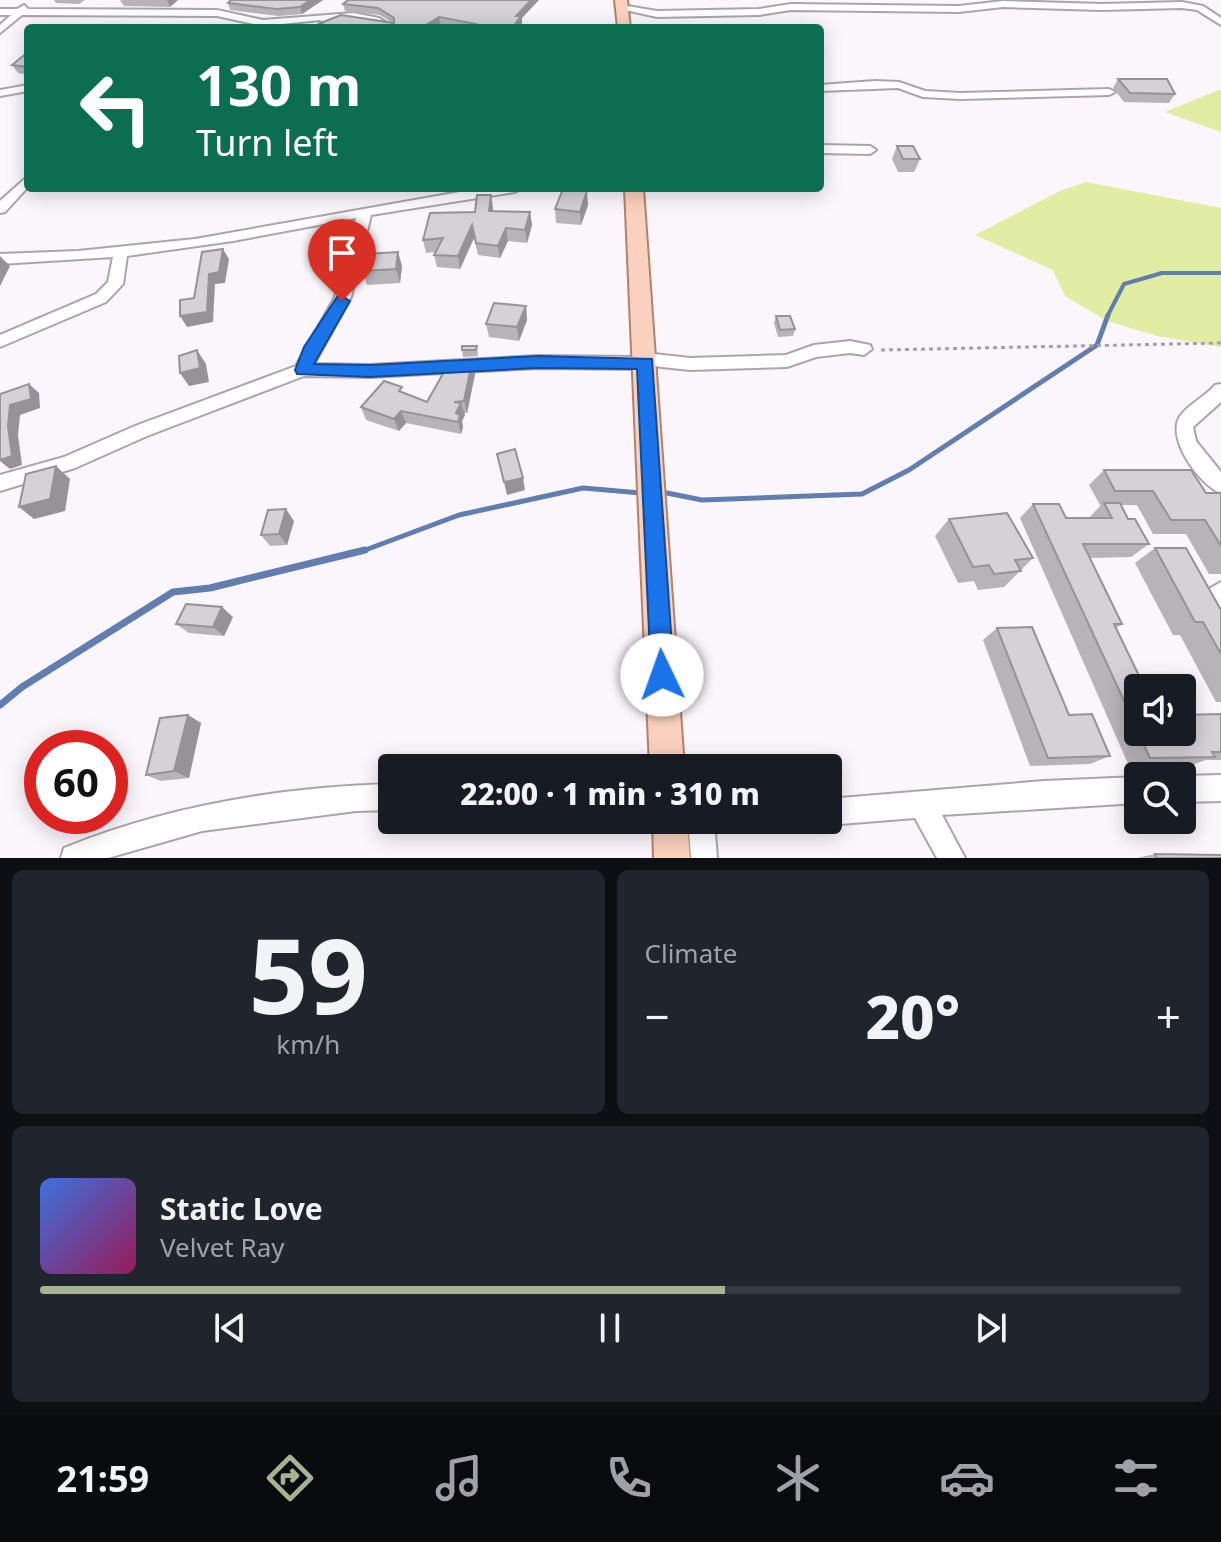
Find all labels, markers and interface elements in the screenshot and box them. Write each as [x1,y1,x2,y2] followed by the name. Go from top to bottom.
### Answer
[196,46,361,122] text: 130 m
[64,56,168,160] icon: left
[196,118,338,167] text: Turn left
[308,219,376,301] pin
[320,231,364,275] icon: arrive
[620,633,704,717] position arrow
[1124,674,1196,834] map controls
[1124,674,1196,746] button: sound
[24,730,128,834] speed limit sign: 60
[1124,762,1196,834] button: search
[460,773,760,814] text: 22:00 · 1 min · 310 m
[249,903,368,1044] text: 59
[645,935,737,971] text: Climate
[865,975,960,1057] text: 20°
[645,986,670,1046] text: −
[1156,986,1181,1046] text: +
[276,1026,340,1062] text: km/h
[160,1188,323,1229] text: Static Love
[160,1229,285,1265] text: Velvet Ray
[208,1306,252,1350] icon: previous
[588,1306,632,1350] icon: pause
[969,1306,1013,1350] icon: next
[262,1450,318,1506] icon: directions
[431,1450,487,1506] icon: music
[601,1450,657,1506] icon: phone
[770,1450,826,1506] icon: climate
[939,1450,995,1506] icon: car
[1108,1450,1164,1506] icon: filters
[57,1454,149,1503] text: 21:59

